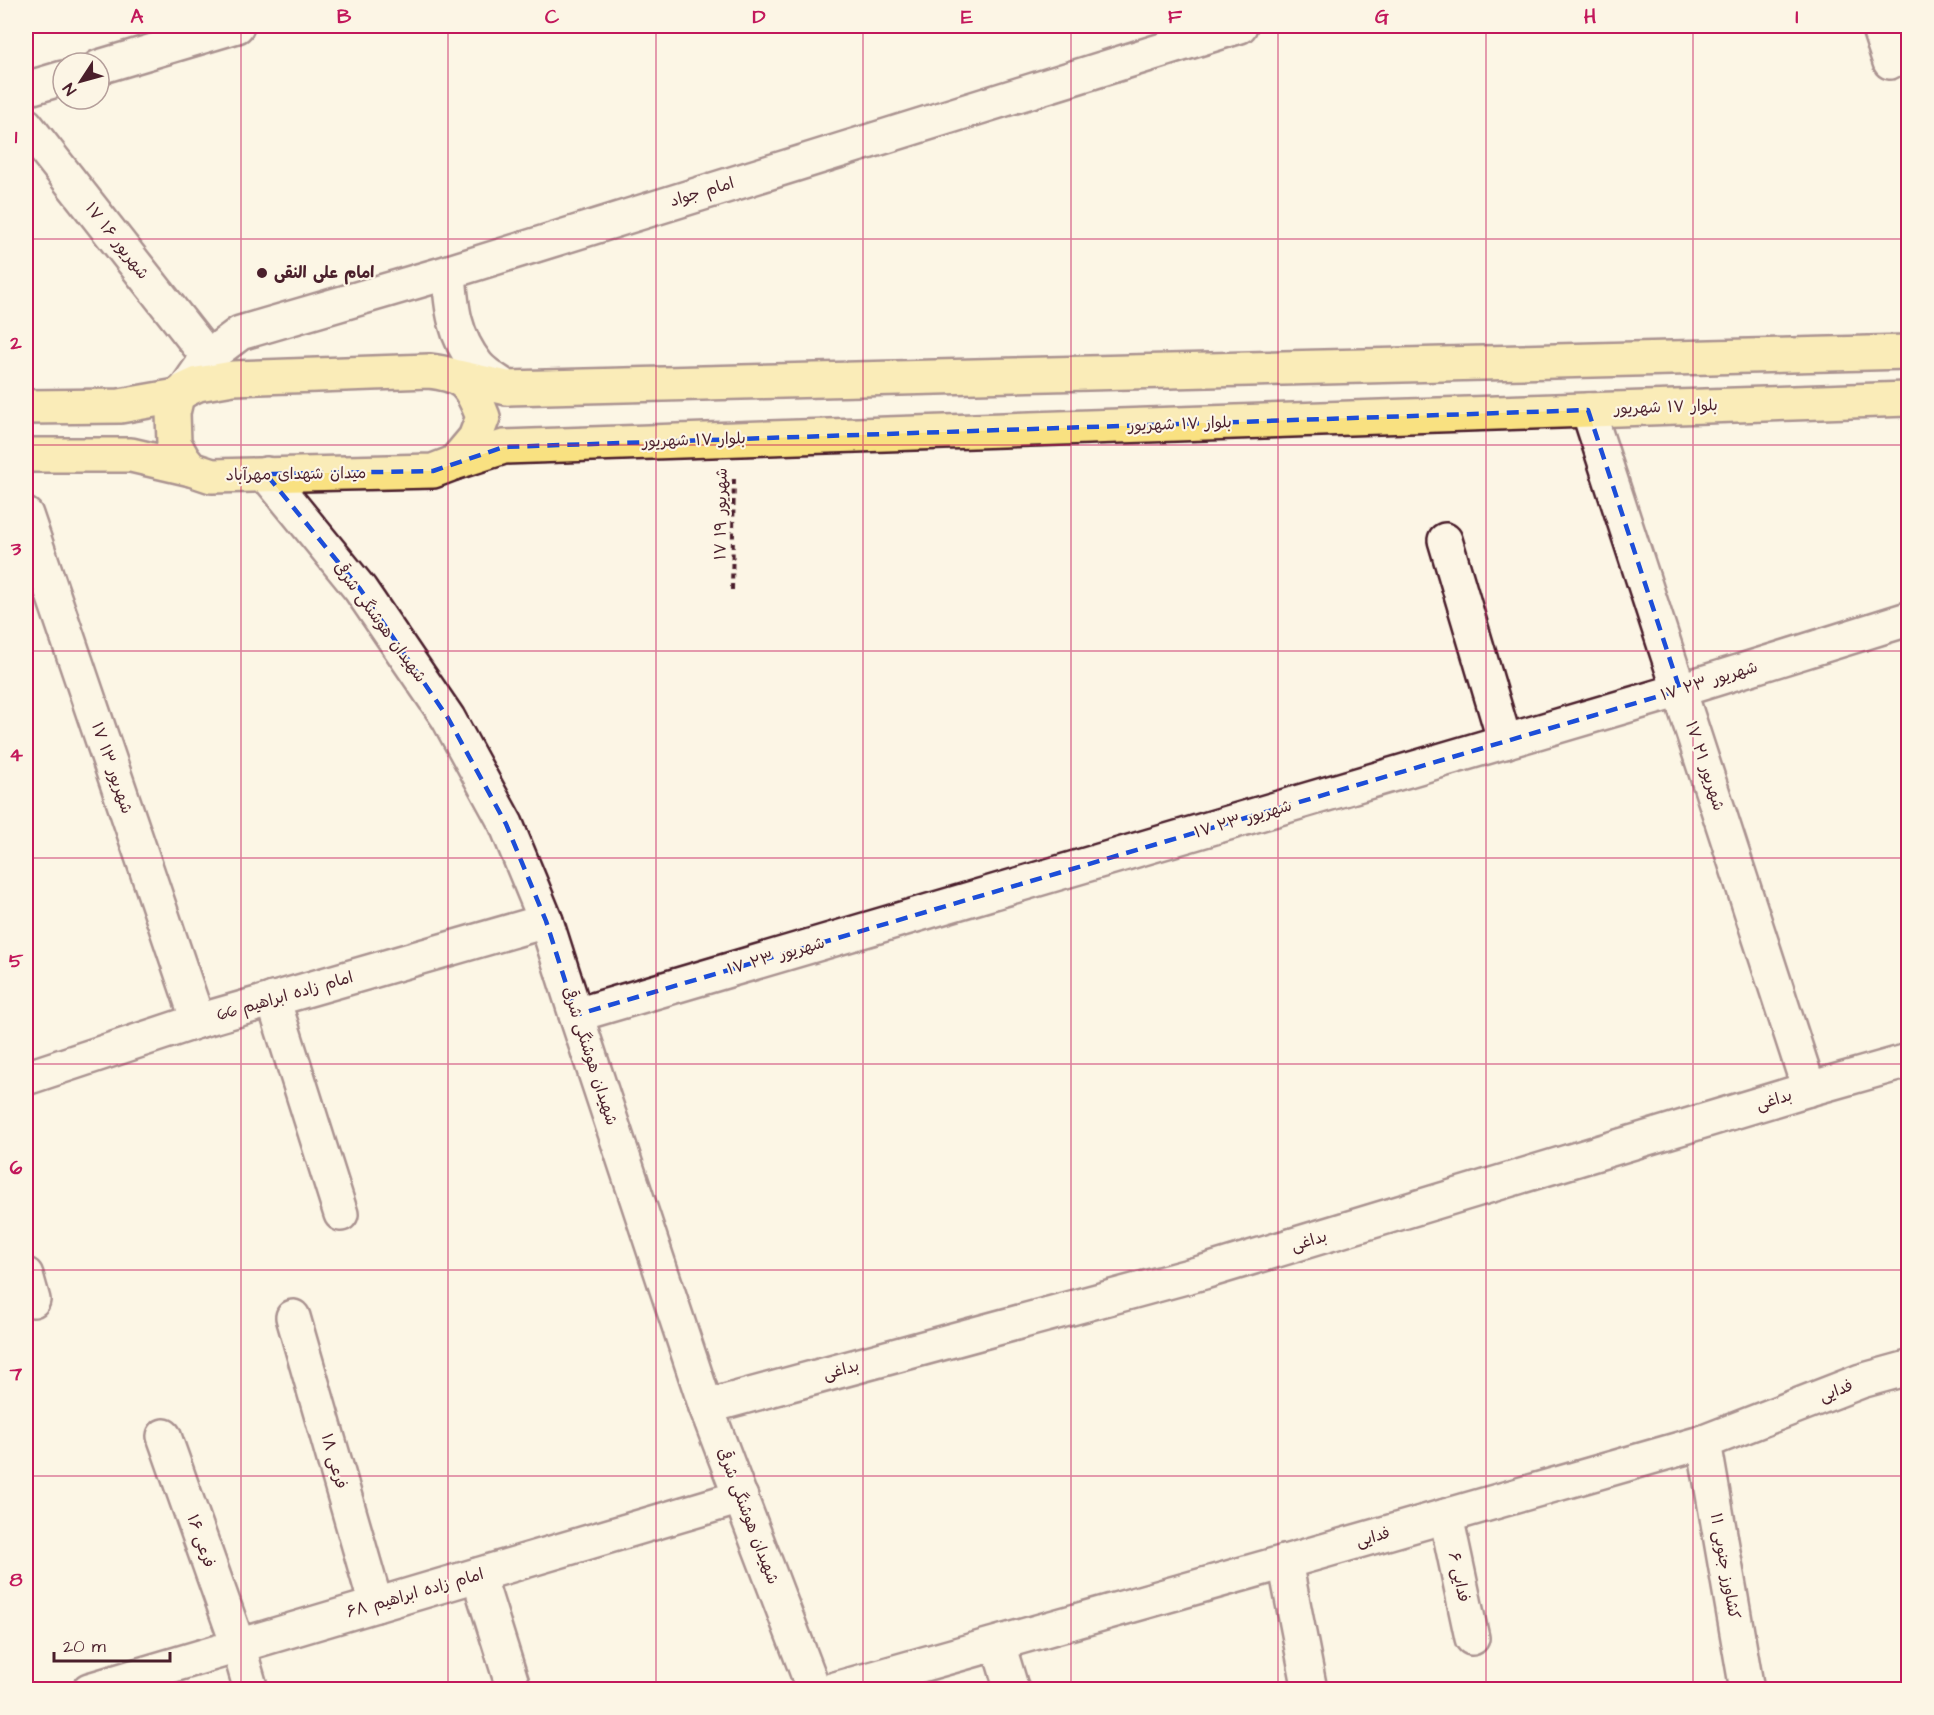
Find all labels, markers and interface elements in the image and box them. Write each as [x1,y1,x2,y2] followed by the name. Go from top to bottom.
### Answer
[131,3,144,31] text: A
[337,3,352,31] text: B
[545,3,560,31] text: C
[753,3,766,31] text: D
[961,3,973,31] text: E
[1168,3,1183,31] text: F
[1375,3,1389,31] text: G
[1584,3,1596,31] text: H
[1795,3,1799,31] text: I
[51,51,111,111] north arrow
[58,79,82,100] text: N
[15,123,18,151] text: 1
[667,172,737,213] street label: امام جواد
[80,198,154,284] street label: ۱۷ شهریور ۱۶
[274,262,374,285] place label: امام علی النقی
[255,266,269,280] marker: امام علی النقی
[9,329,22,357] text: 2
[1612,394,1718,420] street label: بلوار ۱۷ شهریور
[1126,411,1232,437] street label: بلوار ۱۷ شهریور
[640,427,746,453] street label: بلوار ۱۷ شهریور
[226,462,366,486] street label: میدان شهدای مهرآباد
[709,468,733,560] street label: ۱۷ شهریور ۱۹
[10,535,22,563] text: 3
[329,557,431,687] street label: شهیدان هوشنگی شرقی
[1658,656,1760,706] street label: ۱۷ شهریور ۲۳
[1680,718,1730,814] street label: ۱۷ شهریور ۲۱
[86,719,138,817] street label: ۱۷ شهریور ۱۳
[9,741,23,769] text: 4
[1192,795,1294,843] street label: ۱۷ شهریور ۲۳
[725,932,827,980] street label: ۱۷ شهریور ۲۳
[9,947,24,975] text: 5
[214,966,356,1027] street label: امام زاده ابراهیم 66
[557,984,623,1128] street label: شهیدان هوشنگی شرقی
[1753,1084,1795,1116] street label: بداغی
[10,1154,23,1182] text: 6
[1288,1225,1330,1257] street label: بداغی
[821,1355,861,1385] street label: بداغی
[9,1360,23,1388] text: 7
[1816,1375,1856,1407] street label: فدایی
[316,1431,352,1491] street label: فرعی ۱۸
[712,1445,784,1587] street label: شهیدان هوشنگی شرقی
[182,1511,220,1571] street label: فرعی ۱۶
[1705,1511,1745,1621] street label: کشاورز جنوبی ۱۱
[1353,1522,1393,1552] street label: فدایی
[1443,1550,1475,1604] street label: فدایی ۶
[344,1563,486,1624] street label: امام زاده ابراهیم ۶۸
[10,1566,23,1594] text: 8
[54,1625,170,1663] scale bar
[63,1634,106,1659] text: 20 m

